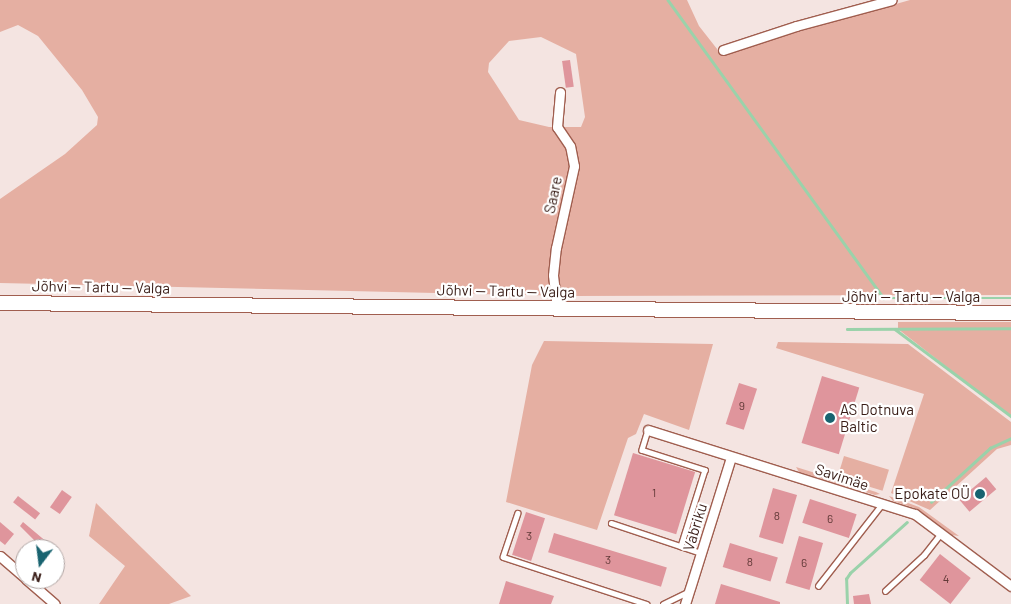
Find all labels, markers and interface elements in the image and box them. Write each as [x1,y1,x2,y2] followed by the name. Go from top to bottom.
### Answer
[540,175,566,215] street label: Saare
[32,277,170,297] street label: Jõhvi — Tartu — Valga
[437,281,575,301] street label: Jõhvi — Tartu — Valga
[842,288,980,306] street label: Jõhvi — Tartu — Valga
[739,399,745,413] house number: 9
[840,400,914,435] place label: AS Dotnuva Baltic
[824,412,836,424] marker: AS Dotnuva Baltic
[813,460,871,494] street label: Savimäe
[894,485,970,503] place label: Epokate OÜ
[652,486,656,500] house number: 1
[974,488,986,500] marker: Epokate OÜ
[679,501,711,553] street label: Vabriku
[774,509,780,523] house number: 8
[827,512,833,526] house number: 6
[526,529,532,543] house number: 3
[15,539,65,589] north arrow
[605,553,611,567] house number: 3
[747,555,753,569] house number: 8
[801,556,807,570] house number: 6
[30,569,43,587] text: N
[943,572,949,586] house number: 4

